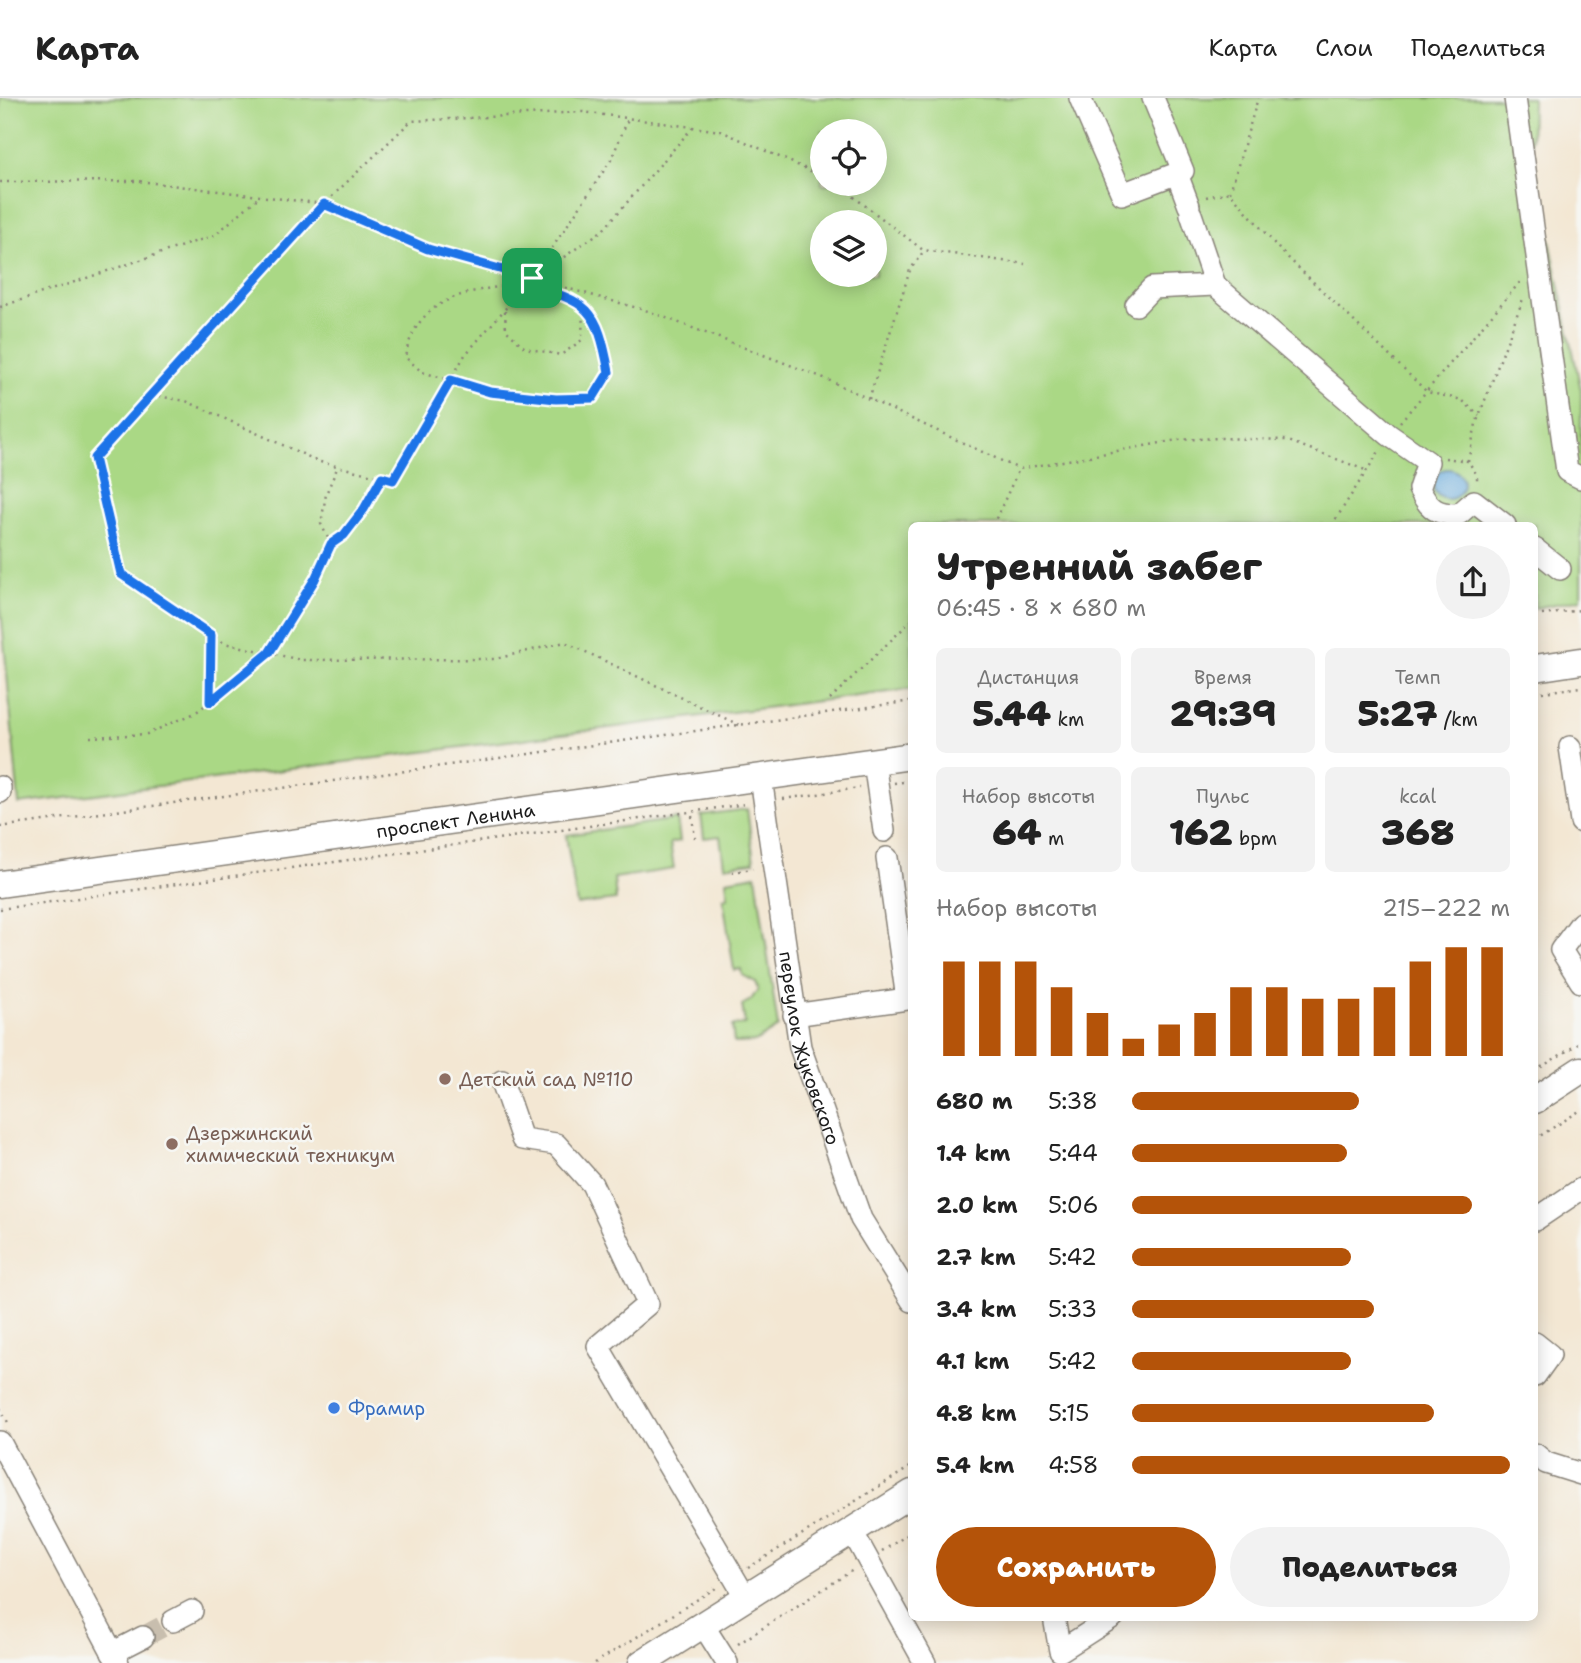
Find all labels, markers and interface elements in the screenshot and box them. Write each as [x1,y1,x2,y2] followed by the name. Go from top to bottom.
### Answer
[35,26,139,71] text: Карта
[1209,32,1277,64] text: Карта
[1315,32,1373,64] text: Слои
[1411,32,1546,64] text: Поделиться
[810,119,887,287] map controls
[810,119,887,196] button: locate
[810,210,887,287] button: layers
[502,248,562,308] pin
[513,259,551,297] icon: arrive
[936,541,1262,592] text: Утренний забег
[1436,545,1510,619] button: share
[936,593,1146,623] text: 06:45 · 8 × 680 m
[977,665,1079,690] text: Дистанция
[1194,665,1252,690] text: Время
[1395,665,1441,690] text: Темп
[972,690,1051,737] text: 5.44
[1170,690,1276,737] text: 29:39
[1357,690,1437,737] text: 5:27
[1051,707,1084,732] text: km
[1437,707,1478,732] text: /km
[962,784,1095,809] text: Набор высоты
[1196,784,1250,809] text: Пульс
[1399,784,1436,809] text: kcal
[375,797,537,844] street label: проспект Ленина
[992,809,1042,856] text: 64
[1169,809,1233,856] text: 162
[1381,809,1455,856] text: 368
[1042,826,1064,851] text: m
[1233,826,1277,851] text: bpm
[936,893,1097,923] text: Набор высоты
[1382,893,1510,923] text: 215–222 m
[773,950,846,1148] street label: переулок Жуковского
[459,1067,634,1092] place label: Детский сад №110
[437,1071,453,1087] marker: Детский сад №110
[936,1086,1013,1116] text: 680 m
[1048,1086,1098,1116] text: 5:38
[186,1121,395,1168] place label: Дзержинский химический техникум
[164,1136,180,1152] marker: Дзержинский химический техникум
[936,1138,1010,1168] text: 1.4 km
[1048,1138,1098,1168] text: 5:44
[936,1190,1018,1220] text: 2.0 km
[1048,1190,1099,1220] text: 5:06
[936,1242,1016,1272] text: 2.7 km
[1048,1242,1097,1272] text: 5:42
[936,1294,1016,1324] text: 3.4 km
[1048,1294,1097,1324] text: 5:33
[936,1346,1009,1376] text: 4.1 km
[1048,1346,1097,1376] text: 5:42
[348,1396,425,1421] place label: Фрамир
[936,1398,1017,1428] text: 4.8 km
[1048,1398,1089,1428] text: 5:15
[326,1400,342,1416] marker: Фрамир
[936,1450,1014,1480] text: 5.4 km
[1048,1450,1099,1480] text: 4:58
[936,1527,1216,1607] button: Сохранить
[1230,1527,1510,1607] button: Поделиться

